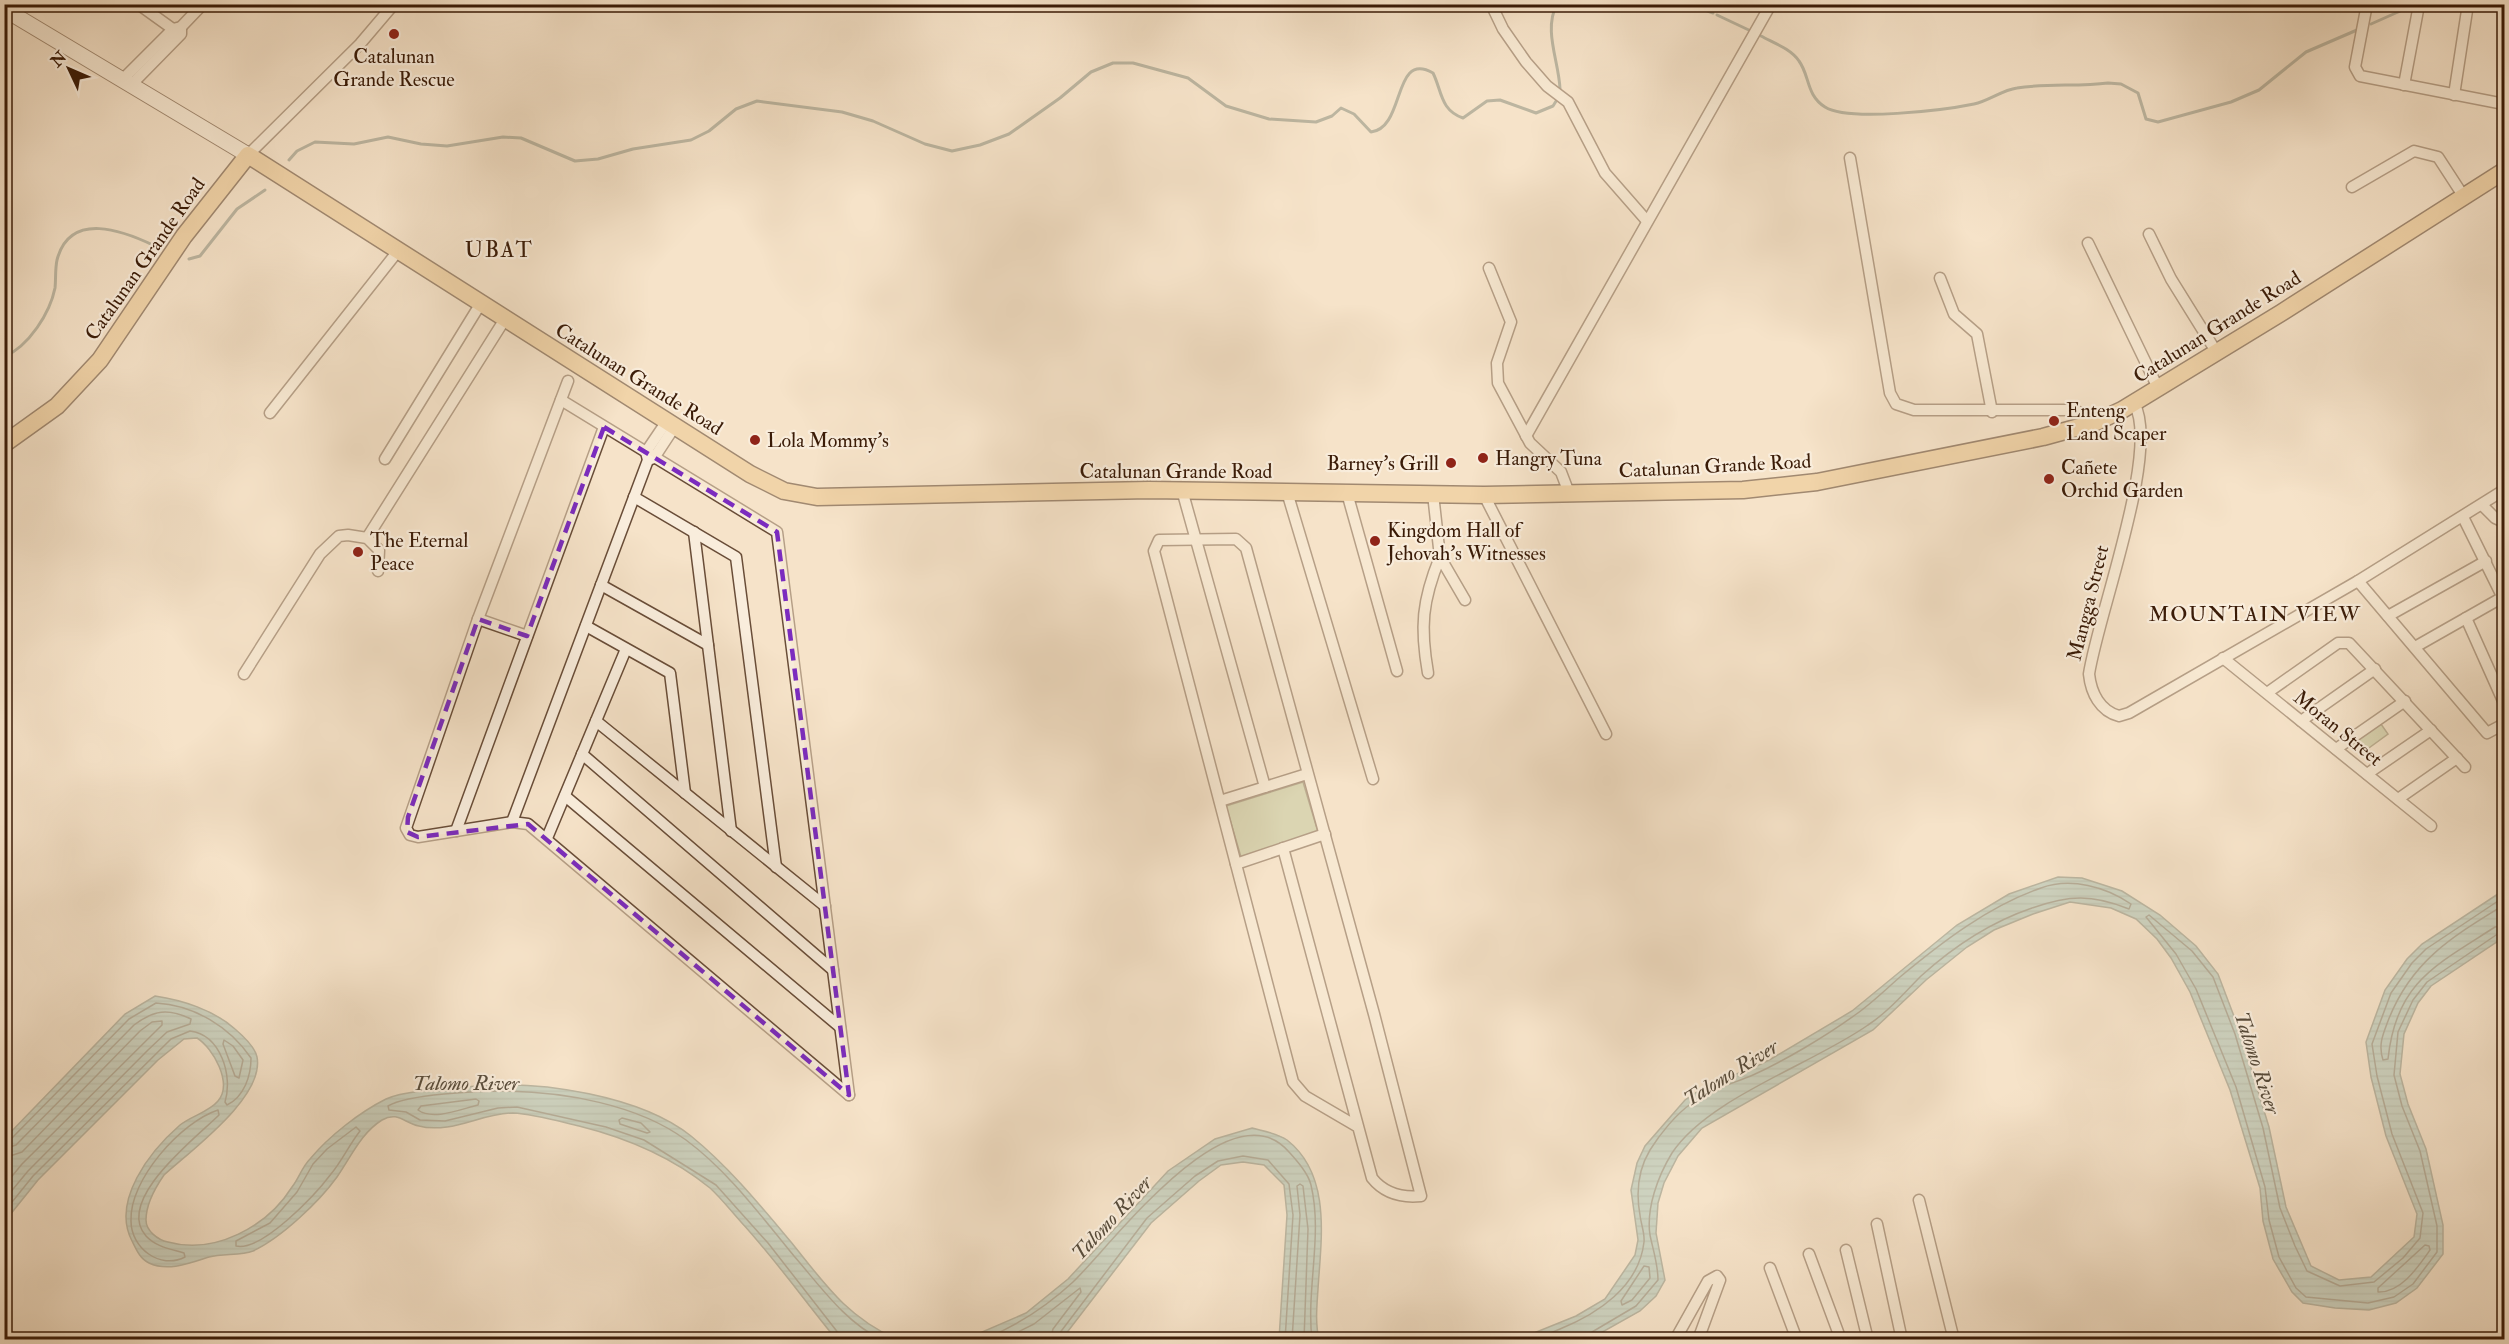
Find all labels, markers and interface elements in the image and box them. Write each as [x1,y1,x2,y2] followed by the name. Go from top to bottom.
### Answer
[387,27,401,41] marker: Catalunan Grande Rescue
[39,39,99,99] north arrow
[333,44,455,92] place label: Catalunan Grande Rescue
[46,47,72,72] text: N
[79,173,211,345] street label: Catalunan Grande Road
[465,236,533,264] district label: UBAT
[2129,265,2306,389] street label: Catalunan Grande Road
[551,317,728,441] street label: Catalunan Grande Road
[2066,398,2167,447] place label: Enteng Land Scaper
[2047,414,2061,428] marker: Enteng Land Scaper
[767,428,889,453] place label: Lola Mommy's
[748,433,762,447] marker: Lola Mommy's
[1495,446,1603,471] place label: Hangry Tuna
[1618,448,1812,484] street label: Catalunan Grande Road
[1327,451,1439,476] place label: Barney's Grill
[1476,451,1490,465] marker: Hangry Tuna
[2061,455,2183,503] place label: Cañete Orchid Garden
[1444,456,1458,470] marker: Barney's Grill
[1080,459,1273,484] street label: Catalunan Grande Road
[2042,472,2056,486] marker: Cañete Orchid Garden
[1386,518,1546,566] place label: Kingdom Hall of Jehovah's Witnesses
[370,528,468,576] place label: The Eternal Peace
[1368,534,1382,548] marker: Kingdom Hall of Jehovah's Witnesses
[2062,542,2115,663] street label: Mangga Street
[351,545,365,559] marker: The Eternal Peace
[2149,601,2361,628] district label: MOUNTAIN VIEW
[2289,685,2388,772] street label: Moran Street
[2228,1008,2287,1119] water label: Talomo River
[1679,1033,1784,1113] water label: Talomo River
[413,1070,520,1097] water label: Talomo River
[1066,1169,1159,1266] water label: Talomo River

